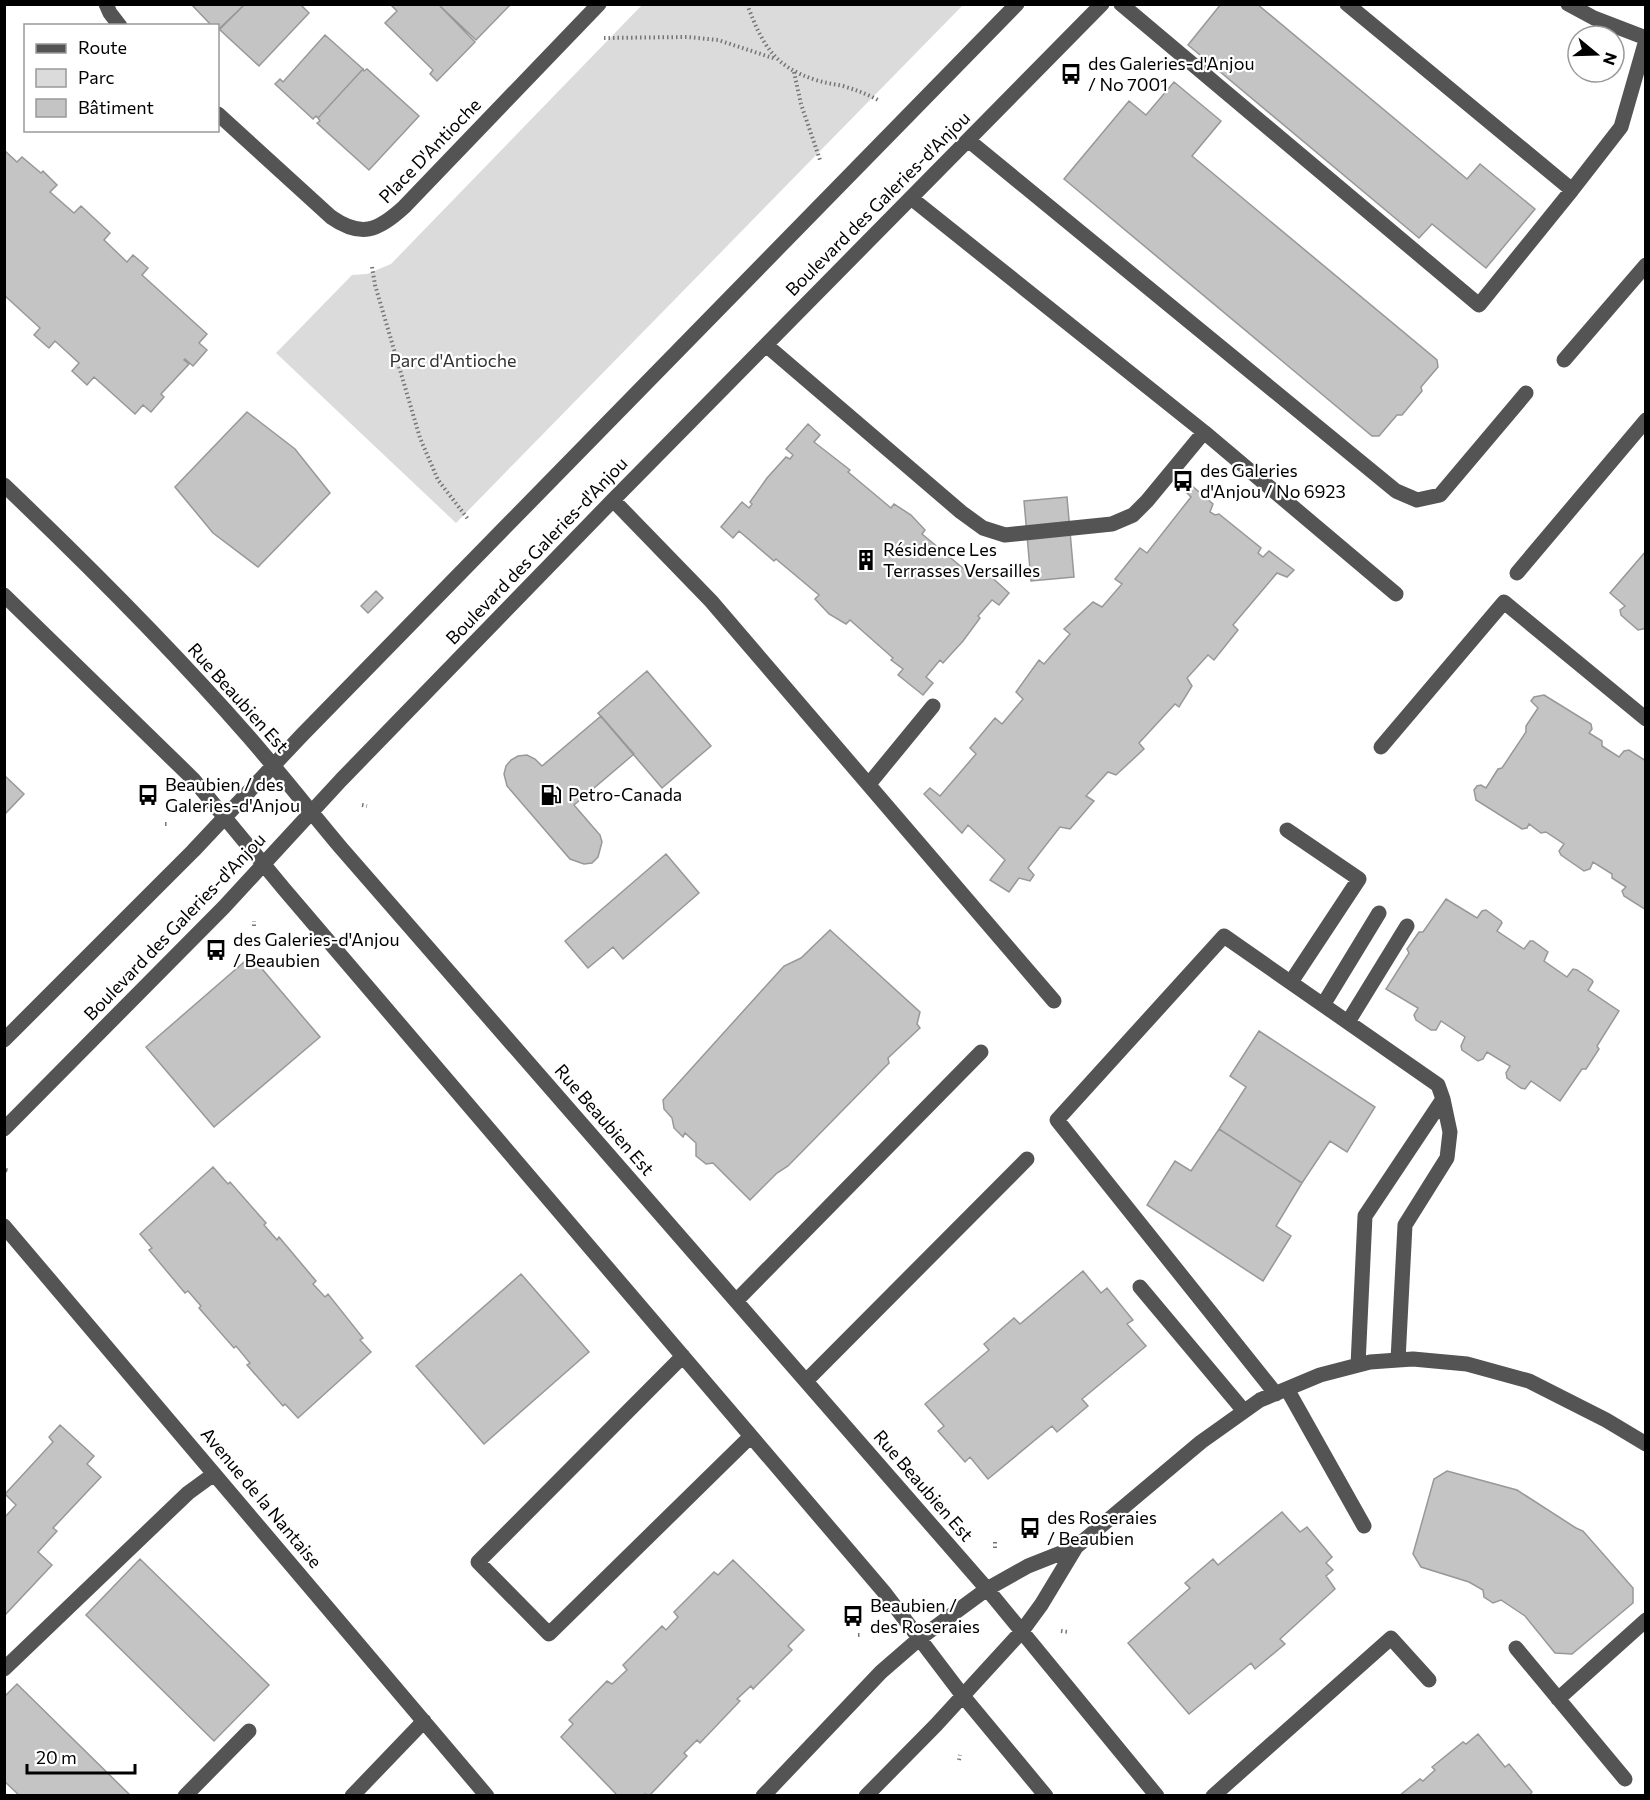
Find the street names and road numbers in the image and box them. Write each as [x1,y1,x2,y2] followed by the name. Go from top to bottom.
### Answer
[374,93,485,207] street label: Place D'Antioche
[780,106,974,300] street label: Boulevard des Galeries-d'Anjou
[441,452,632,649] street label: Boulevard des Galeries-d'Anjou
[184,638,294,757] street label: Rue Beaubien Est
[79,828,270,1025] street label: Boulevard des Galeries-d'Anjou
[550,1059,659,1179] street label: Rue Beaubien Est
[197,1423,327,1572] street label: Avenue de la Nantaise
[869,1425,978,1545] street label: Rue Beaubien Est

